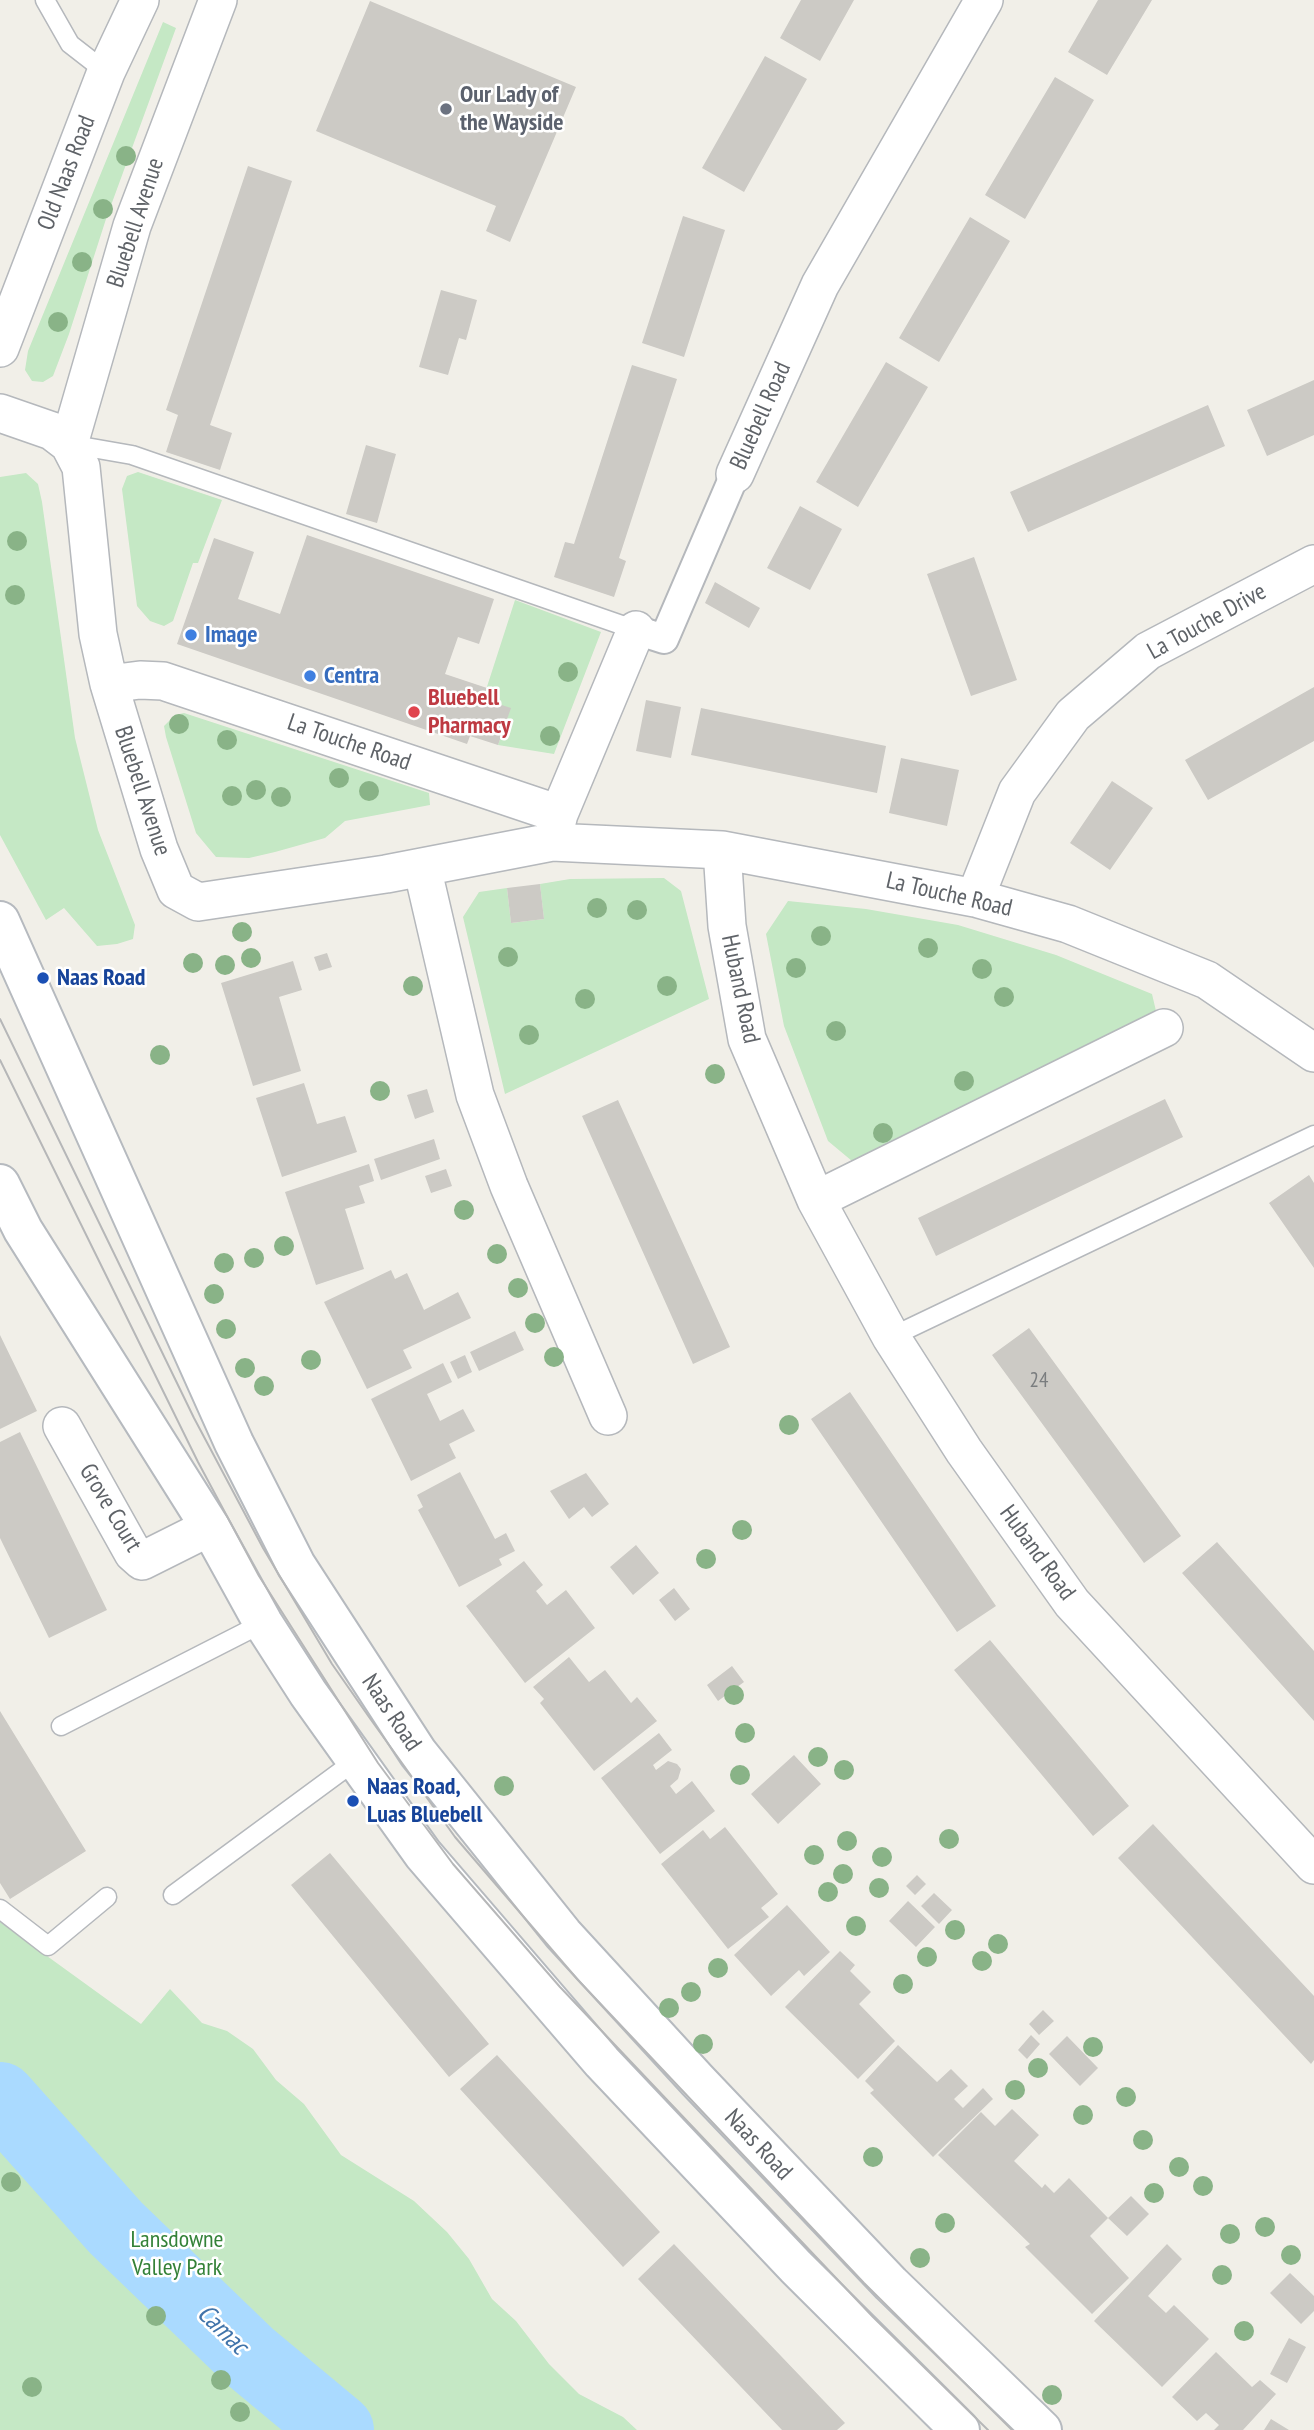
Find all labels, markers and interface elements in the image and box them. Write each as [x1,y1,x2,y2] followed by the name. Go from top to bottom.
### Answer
[460,81,563,137] place label: Our Lady of the Wayside
[438,101,454,117] marker: Our Lady of the Wayside
[32,112,102,234] street label: Old Naas Road
[102,155,170,291] street label: Bluebell Avenue
[725,358,797,474] street label: Bluebell Road
[1143,578,1271,666] street label: La Touche Drive
[205,621,257,649] place label: Image
[183,627,199,643] marker: Image
[324,662,379,690] place label: Centra
[302,668,318,684] marker: Centra
[428,684,511,740] place label: Bluebell Pharmacy
[406,704,422,720] marker: Bluebell Pharmacy
[284,708,414,778] street label: La Touche Road
[108,723,176,859] street label: Bluebell Avenue
[883,867,1015,923] street label: La Touche Road
[714,932,766,1046] street label: Huband Road
[57,964,145,992] place label: Naas Road
[35,970,51,986] marker: Naas Road
[1030,1368,1048,1394] house number: 24
[73,1459,147,1557] street label: Grove Court
[993,1500,1081,1606] street label: Huband Road
[355,1669,427,1757] street label: Naas Road
[367,1773,482,1829] place label: Naas Road, Luas Bluebell
[345,1793,361,1809] marker: Naas Road, Luas Bluebell
[718,2104,798,2186] street label: Naas Road
[130,2226,224,2282] park label: Lansdowne Valley Park
[190,2298,254,2362] water label: Camac

